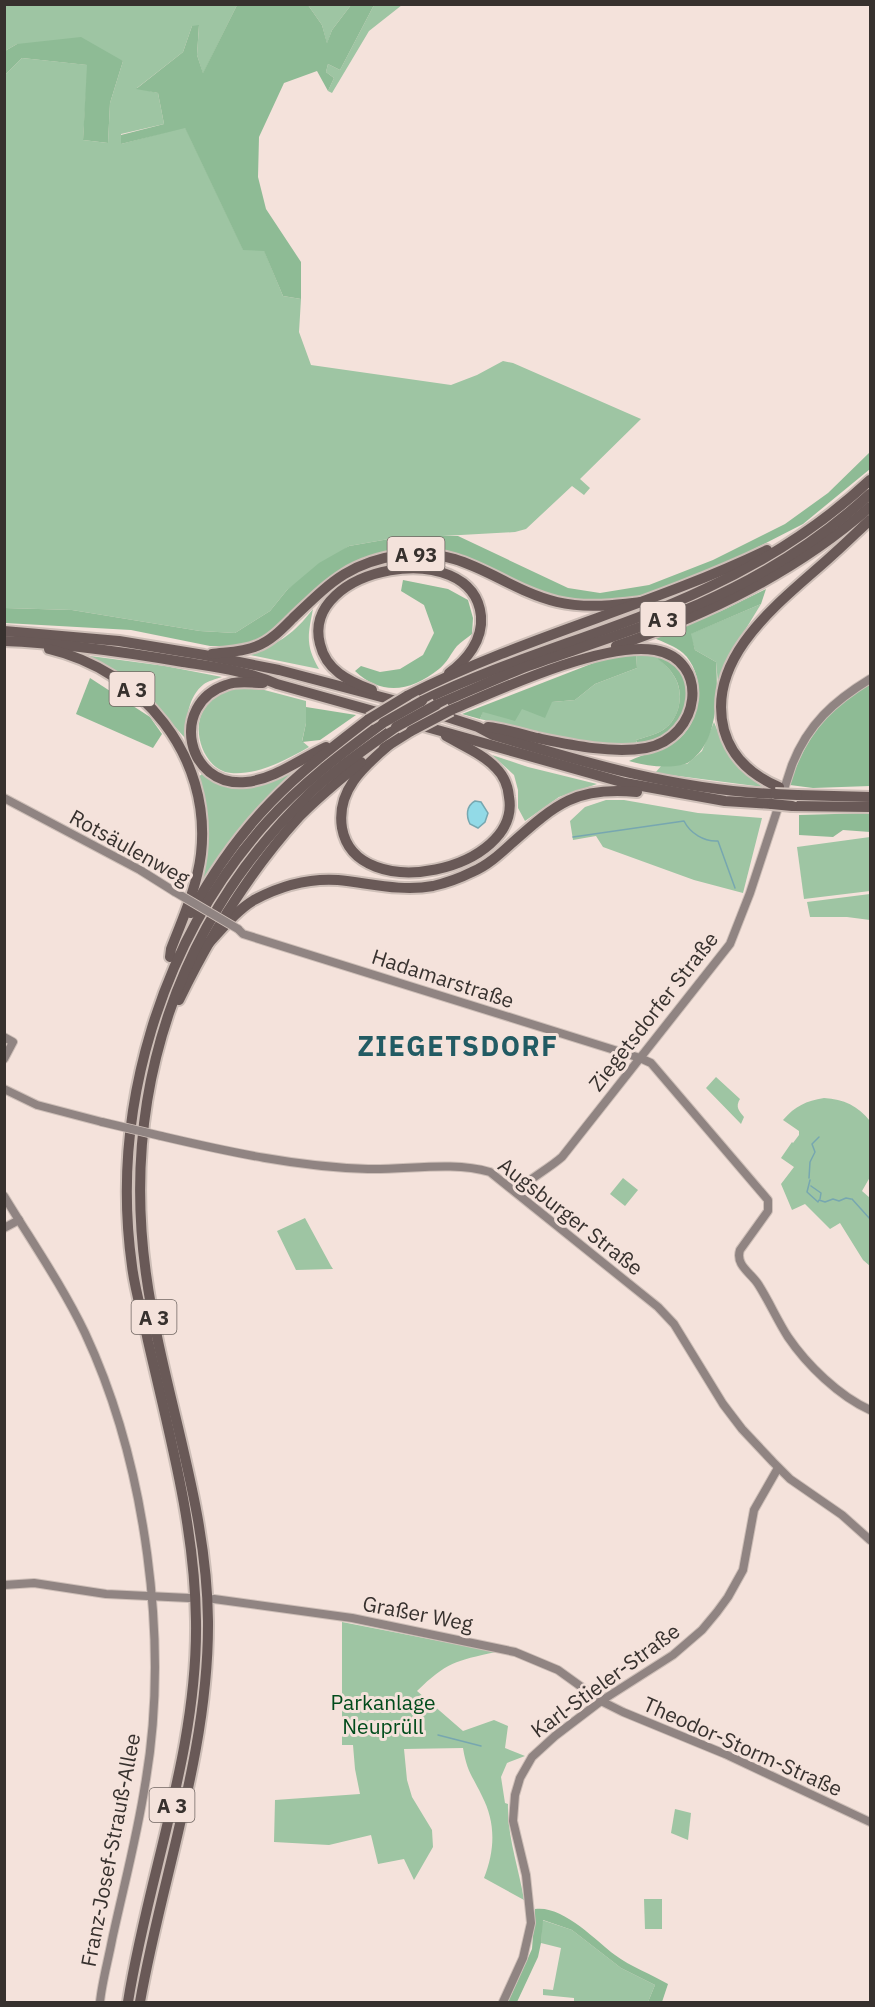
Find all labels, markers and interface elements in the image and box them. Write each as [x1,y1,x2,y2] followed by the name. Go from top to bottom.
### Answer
[388,537,444,571] road number: A 93
[640,602,686,636] road number: A 3
[110,672,154,706] road number: A 3
[65,802,195,892] street label: Rotsäulenweg
[582,926,724,1096] street label: Ziegetsdorfer Straße
[368,942,518,1014] street label: Hadamarstraße
[357,1028,559,1063] district label: ZIEGETSDORF
[493,1151,649,1281] street label: Augsburger Straße
[132,1300,176,1334] road number: A 3
[360,1589,476,1637] street label: Graßer Weg
[525,1616,685,1744] street label: Karl-Stieler-Straße
[331,1688,435,1740] park label: Parkanlage Neuprüll
[639,1689,847,1803] street label: Theodor-Storm-Straße
[74,1731,146,1969] street label: Franz-Josef-Strauß-Allee
[150,1788,195,1822] road number: A 3

